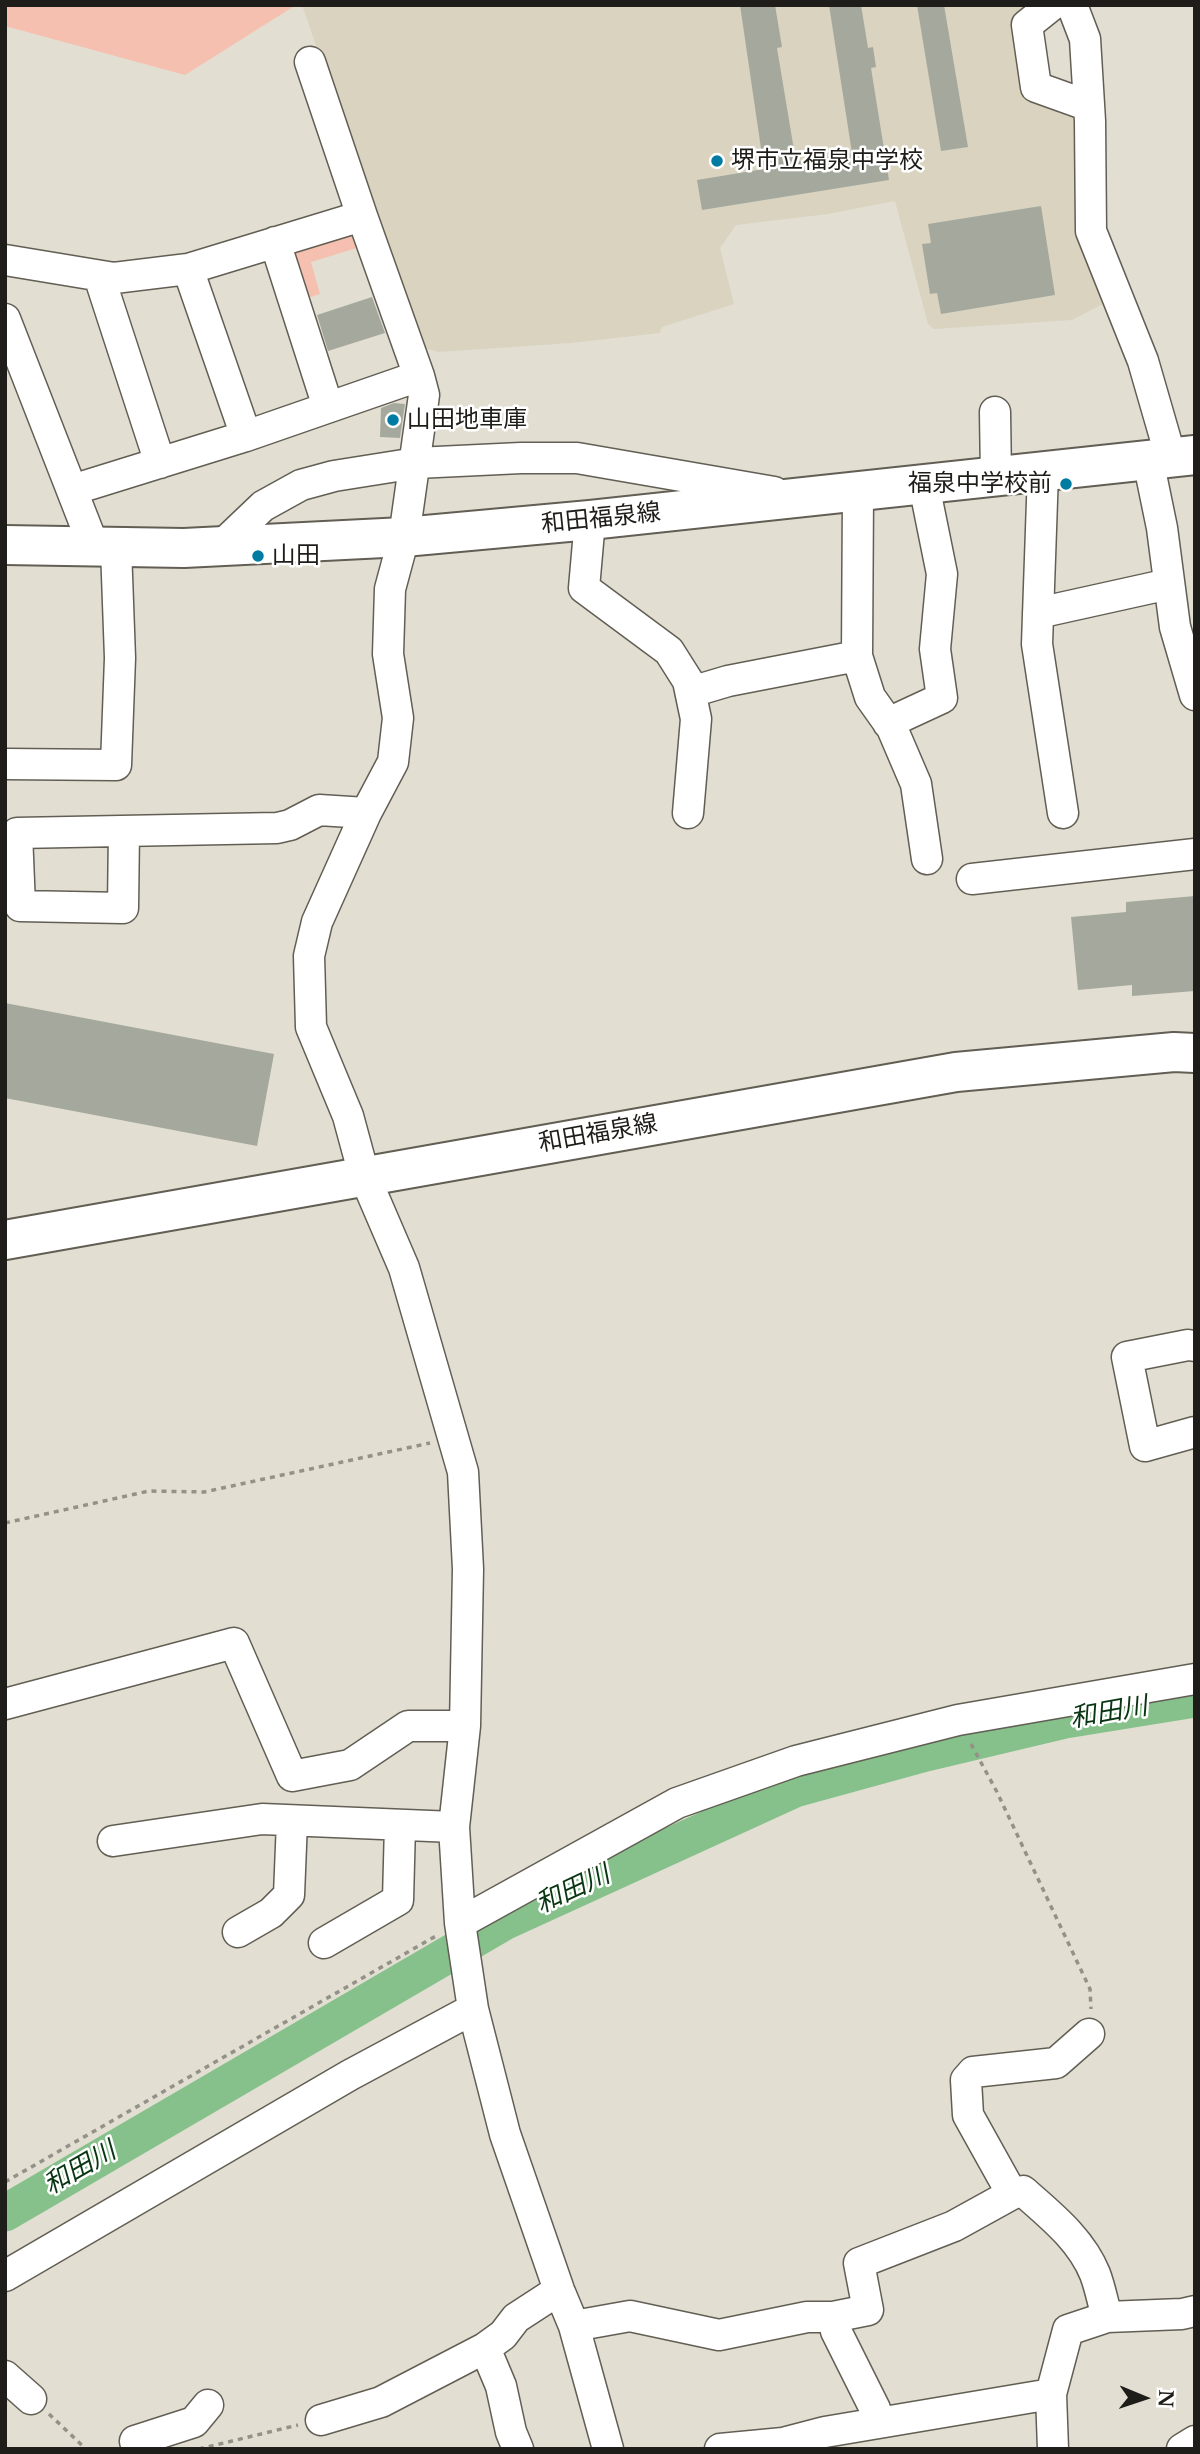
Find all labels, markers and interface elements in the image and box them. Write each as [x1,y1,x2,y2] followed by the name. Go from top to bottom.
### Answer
[731,147,923,175] place label: 堺市立福泉中学校
[709,153,725,169] marker: 堺市立福泉中学校
[407,406,527,434] place label: 山田地車庫
[385,412,401,428] marker: 山田地車庫
[908,470,1052,498] place label: 福泉中学校前
[1058,476,1074,492] marker: 福泉中学校前
[540,498,662,540] street label: 和田福泉線
[272,542,320,570] place label: 山田
[250,548,266,564] marker: 山田
[536,1109,660,1159] street label: 和田福泉線
[1068,1691,1150,1735] water label: 和田川
[531,1859,615,1921] water label: 和田川
[38,2136,122,2202] water label: 和田川
[1109,2363,1179,2433] north arrow
[1154,2389,1177,2408] text: N

